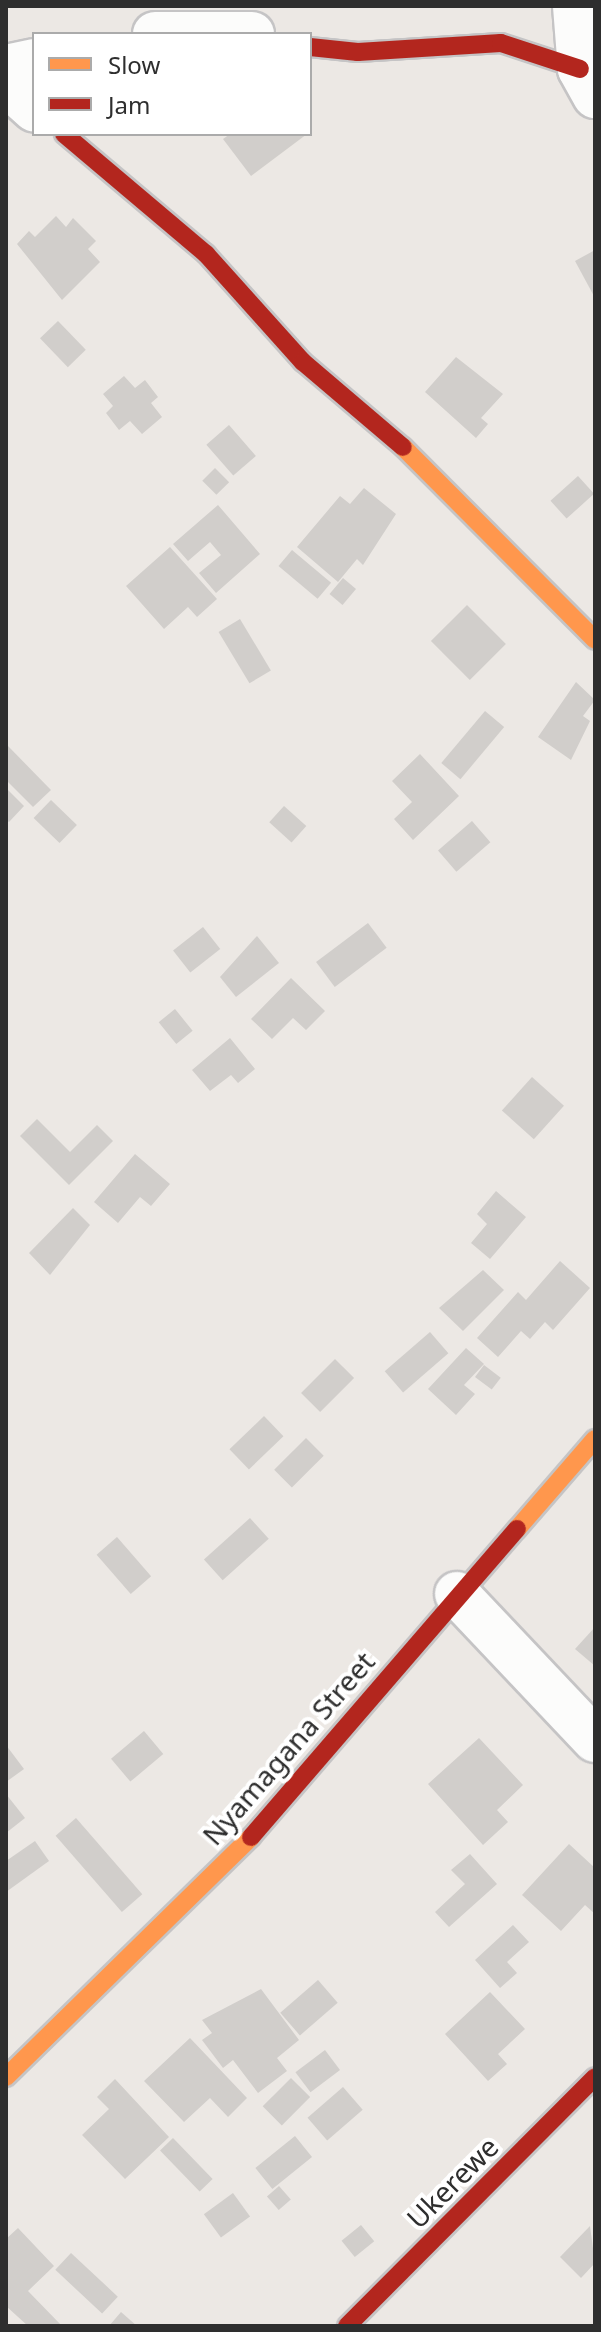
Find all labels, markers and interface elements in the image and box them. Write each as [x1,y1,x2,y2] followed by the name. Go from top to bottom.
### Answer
[32,32,312,136] legend
[108,48,160,81] text: Slow
[108,88,150,121] text: Jam
[195,1645,381,1851] street label: Nyamagana Street
[399,2129,505,2235] street label: Ukerewe

